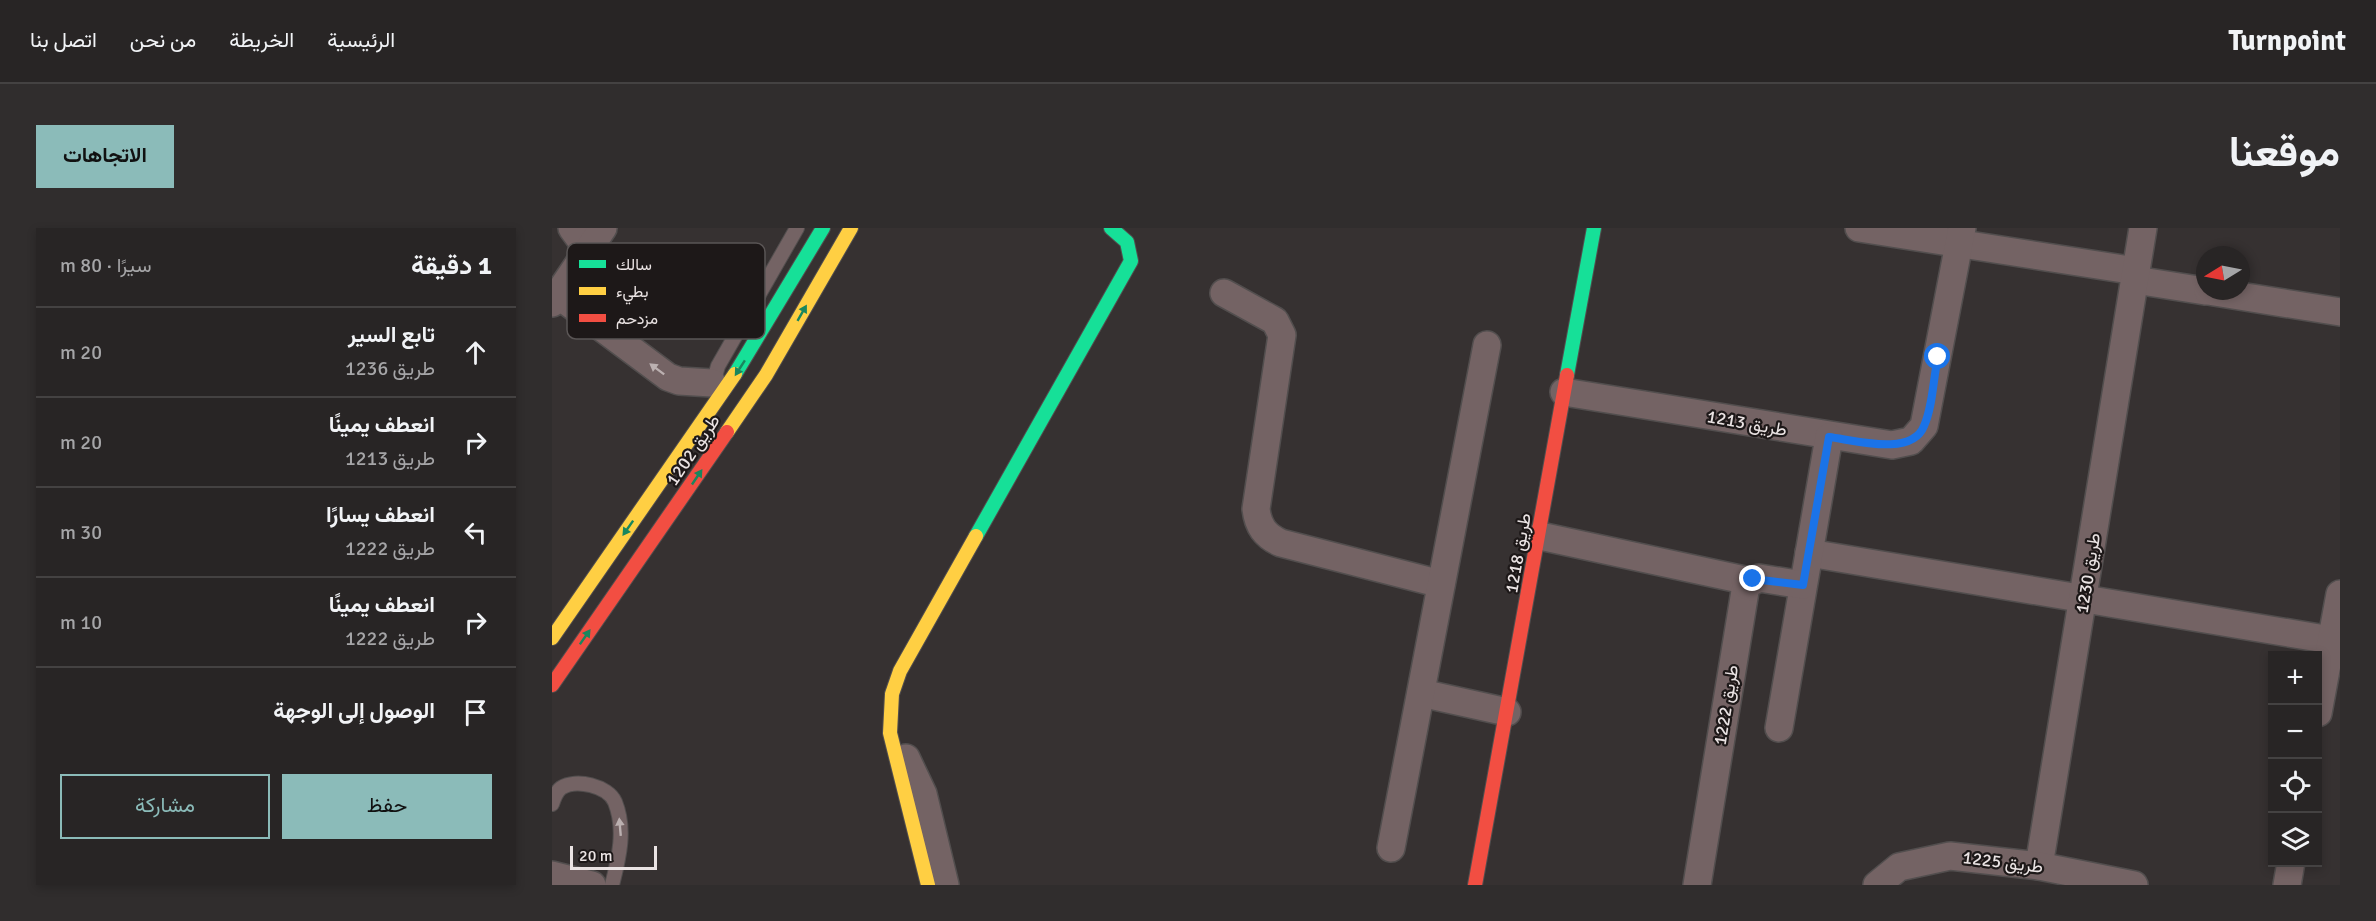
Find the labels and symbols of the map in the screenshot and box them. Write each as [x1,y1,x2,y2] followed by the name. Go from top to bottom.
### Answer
[567,243,765,339] legend
[2196,246,2250,300] north arrow
[616,255,652,275] text: سالك
[616,282,648,305] text: بطيء
[797,304,807,321] one-way arrow
[616,309,658,329] text: مزدحم
[1924,343,1950,369] route start
[734,360,745,376] one-way arrow
[650,363,665,375] one-way arrow
[1705,405,1789,441] street label: طريق 1213
[661,410,725,490] street label: طريق 1202
[691,469,702,485] one-way arrow
[1500,511,1536,595] street label: طريق 1218
[622,520,634,536] one-way arrow
[2071,531,2105,615] street label: طريق 1230
[1739,565,1765,591] route end
[579,630,591,646] one-way arrow
[1709,663,1743,747] street label: طريق 1222
[615,818,625,837] one-way arrow
[570,843,657,870] scale bar
[1961,846,2045,878] street label: طريق 1225

